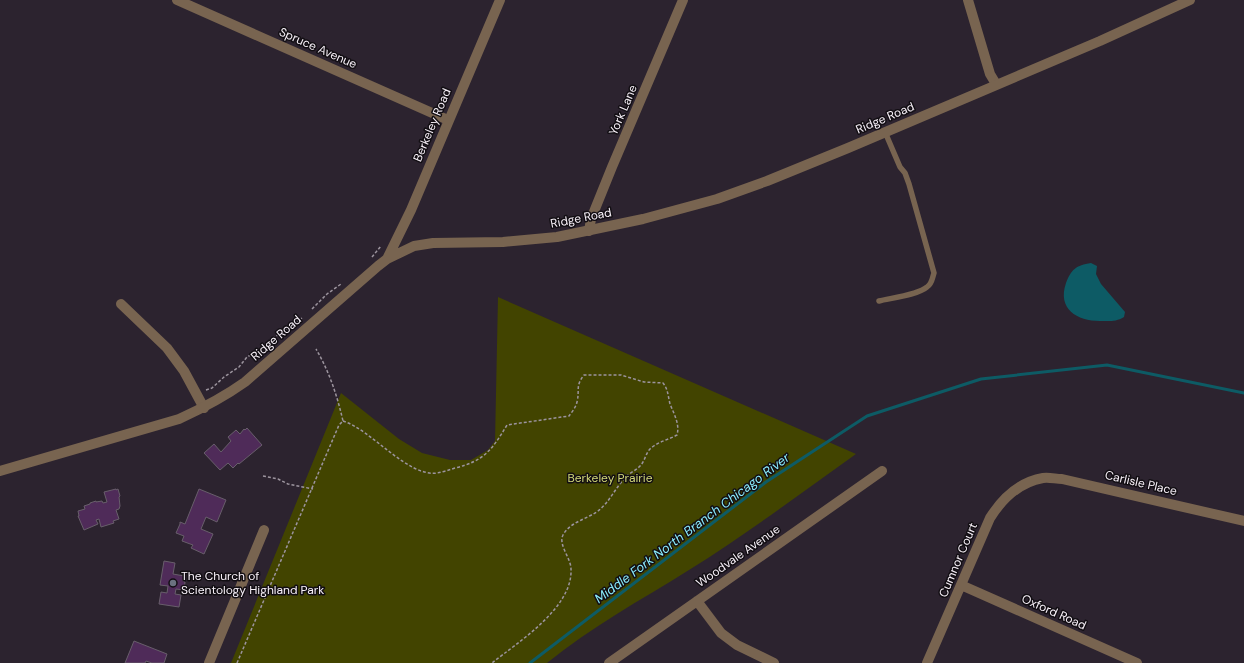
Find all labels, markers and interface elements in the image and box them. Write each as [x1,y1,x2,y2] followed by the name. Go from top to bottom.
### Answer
[277,24,360,72] street label: Spruce Avenue
[605,82,641,138] street label: York Lane
[409,86,455,164] street label: Berkeley Road
[853,99,917,137] street label: Ridge Road
[549,204,613,232] street label: Ridge Road
[247,312,305,364] street label: Ridge Road
[591,448,794,607] water label: Middle Fork North Branch Chicago River
[1103,467,1179,499] street label: Carlisle Place
[568,470,653,486] park label: Berkeley Prairie
[935,520,981,600] street label: Cumnor Court
[693,521,783,591] street label: Woodvale Avenue
[181,568,324,598] place label: The Church of Scientology Highland Park
[168,578,178,588] marker: The Church of Scientology Highland Park
[1019,591,1089,633] street label: Oxford Road

